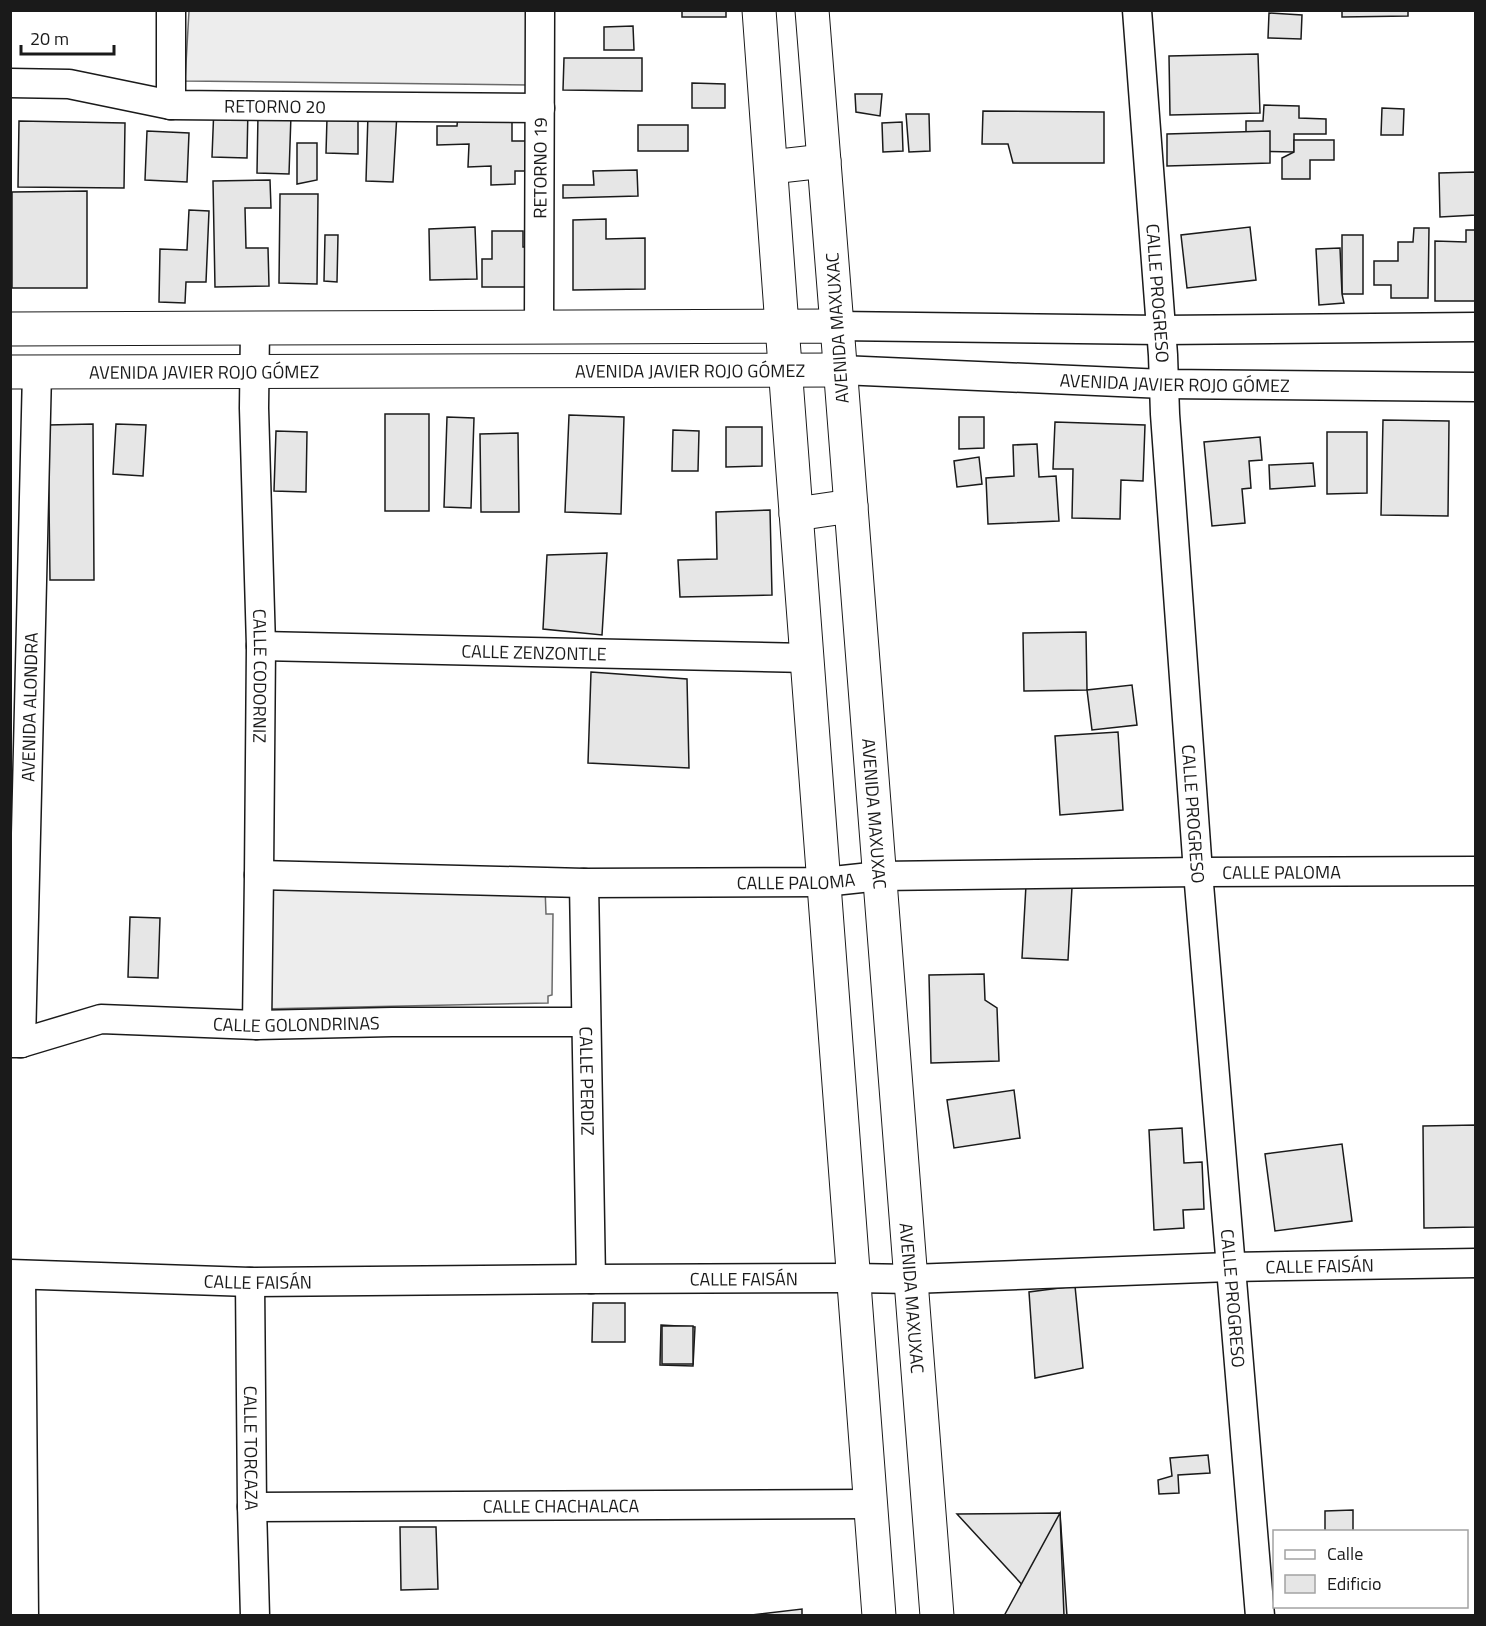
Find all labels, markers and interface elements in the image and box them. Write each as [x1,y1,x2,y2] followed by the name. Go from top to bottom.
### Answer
[21,18,114,56] scale bar
[30,25,69,52] text: 20 m
[224,92,326,120] street label: RETORNO 20
[526,117,553,219] street label: RETORNO 19
[1140,223,1177,363] street label: CALLE PROGRESO
[818,251,856,404] street label: AVENIDA MAXUXAC
[575,357,805,384] street label: AVENIDA JAVIER ROJO GÓMEZ
[89,358,319,385] street label: AVENIDA JAVIER ROJO GÓMEZ
[1059,366,1290,399] street label: AVENIDA JAVIER ROJO GÓMEZ
[246,608,275,743] street label: CALLE CODORNIZ
[14,632,44,782] street label: AVENIDA ALONDRA
[461,637,607,667] street label: CALLE ZENZONTLE
[855,737,894,890] street label: AVENIDA MAXUXAC
[1175,744,1212,884] street label: CALLE PROGRESO
[1222,858,1341,885] street label: CALLE PALOMA
[737,865,857,896] street label: CALLE PALOMA
[213,1009,380,1039] street label: CALLE GOLONDRINAS
[573,1026,602,1136] street label: CALLE PERDIZ
[893,1222,932,1375] street label: AVENIDA MAXUXAC
[1214,1228,1253,1369] street label: CALLE PROGRESO
[1265,1251,1374,1280] street label: CALLE FAISÁN
[690,1265,798,1292] street label: CALLE FAISÁN
[203,1267,312,1296] street label: CALLE FAISÁN
[237,1386,266,1511] street label: CALLE TORCAZA
[483,1492,640,1519] street label: CALLE CHACHALACA
[1273,1530,1468,1608] legend
[1327,1540,1363,1567] text: Calle
[1327,1570,1381,1597] text: Edificio

